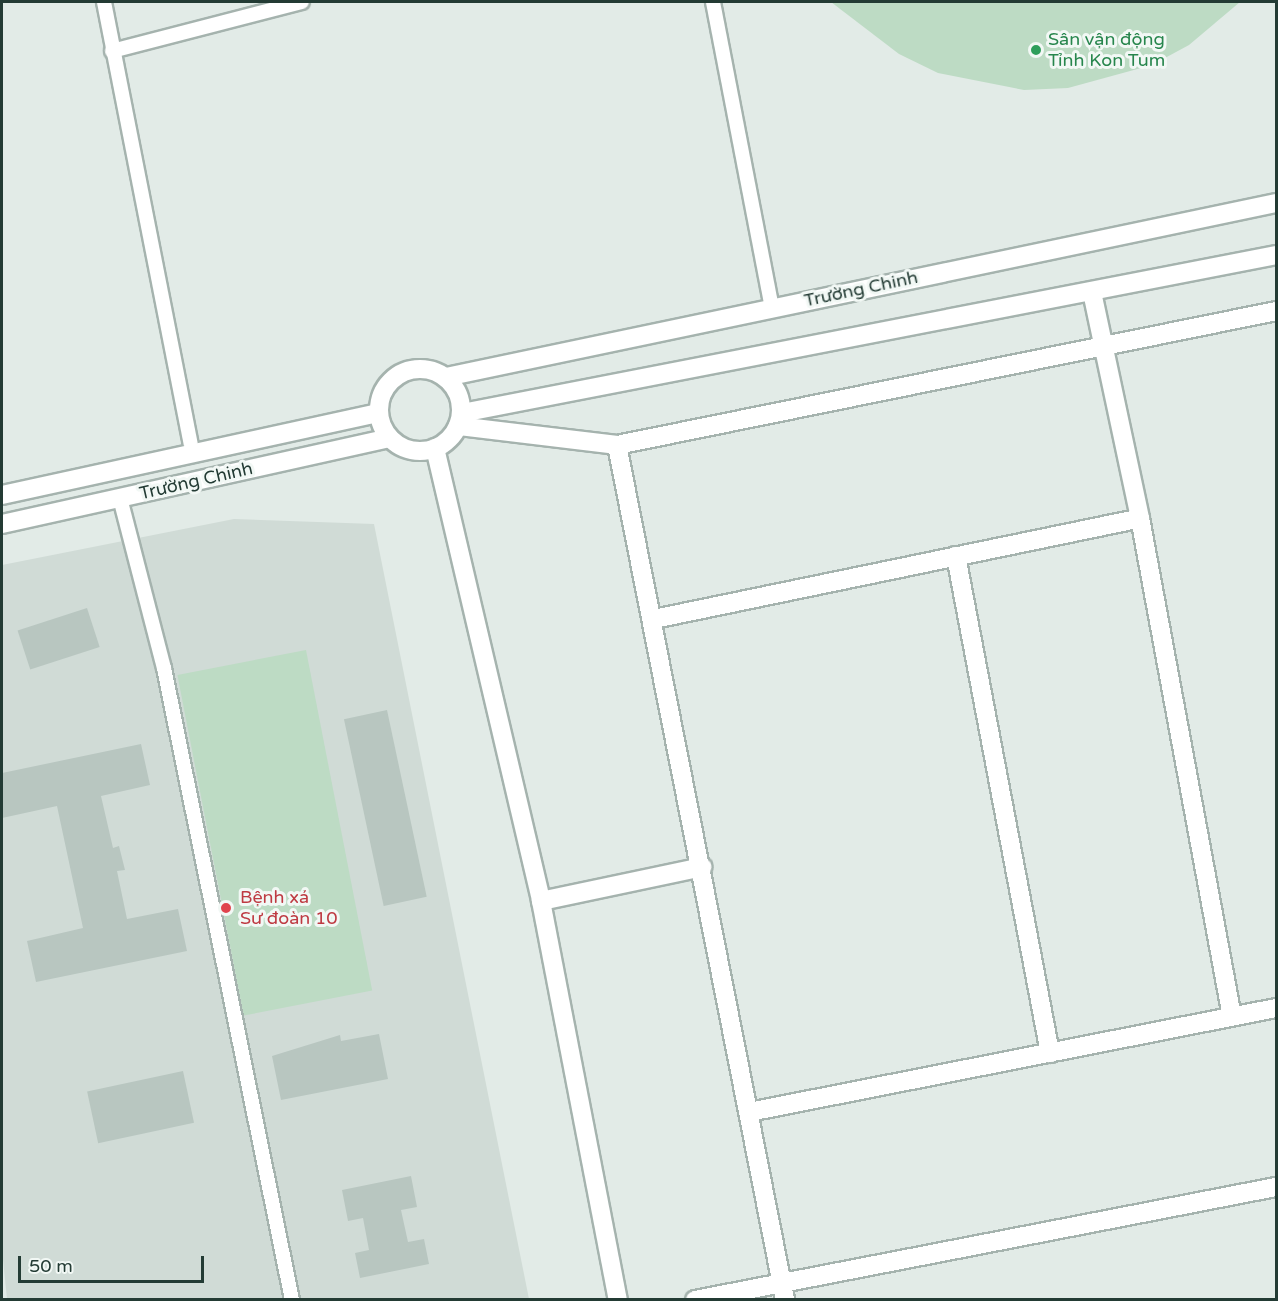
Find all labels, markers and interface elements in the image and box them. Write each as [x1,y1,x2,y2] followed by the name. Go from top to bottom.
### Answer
[1048,29,1165,72] place label: Sân vận động Tỉnh Kon Tum
[1029,43,1043,57] marker: Sân vận động Tỉnh Kon Tum
[802,266,920,312] street label: Trường Chinh
[137,457,255,505] street label: Trường Chinh
[240,887,338,930] place label: Bệnh xá Sư đoàn 10
[217,899,235,917] marker: Bệnh xá Sư đoàn 10
[21,1244,207,1282] scale bar
[29,1255,73,1277] text: 50 m

